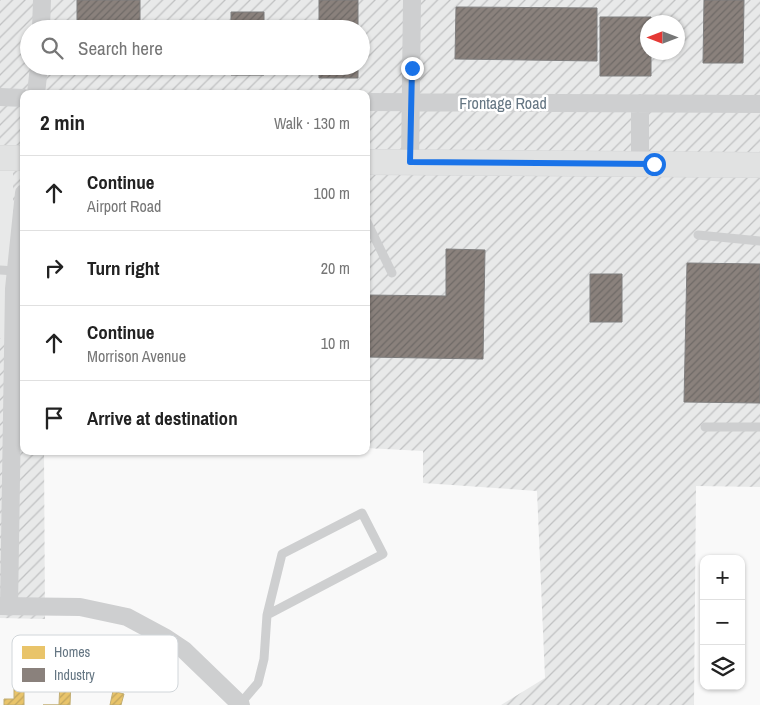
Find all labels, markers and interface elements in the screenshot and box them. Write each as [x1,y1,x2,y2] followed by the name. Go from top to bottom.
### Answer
[640,15,685,60] north arrow
[20,20,370,75] search box
[38,34,66,62] icon: search
[78,35,163,61] text: Search here
[401,57,424,80] route end
[459,92,547,114] street label: Frontage Road
[40,108,85,137] text: 2 min
[274,112,350,134] text: Walk · 130 m
[643,153,666,176] route start
[87,169,155,195] text: Continue
[40,179,68,207] icon: ahead
[314,182,350,204] text: 100 m
[87,195,161,217] text: Airport Road
[40,254,68,282] icon: right
[87,255,159,281] text: Turn right
[321,257,350,279] text: 20 m
[87,319,155,345] text: Continue
[40,329,68,357] icon: ahead
[321,332,350,354] text: 10 m
[87,345,186,367] text: Morrison Avenue
[40,404,68,432] icon: arrive
[87,405,238,431] text: Arrive at destination
[700,555,745,690] map controls
[700,555,745,600] button: +
[700,600,745,645] button: −
[12,635,178,692] legend
[54,643,91,661] text: Homes
[700,645,745,690] button: layers
[54,666,95,684] text: Industry

